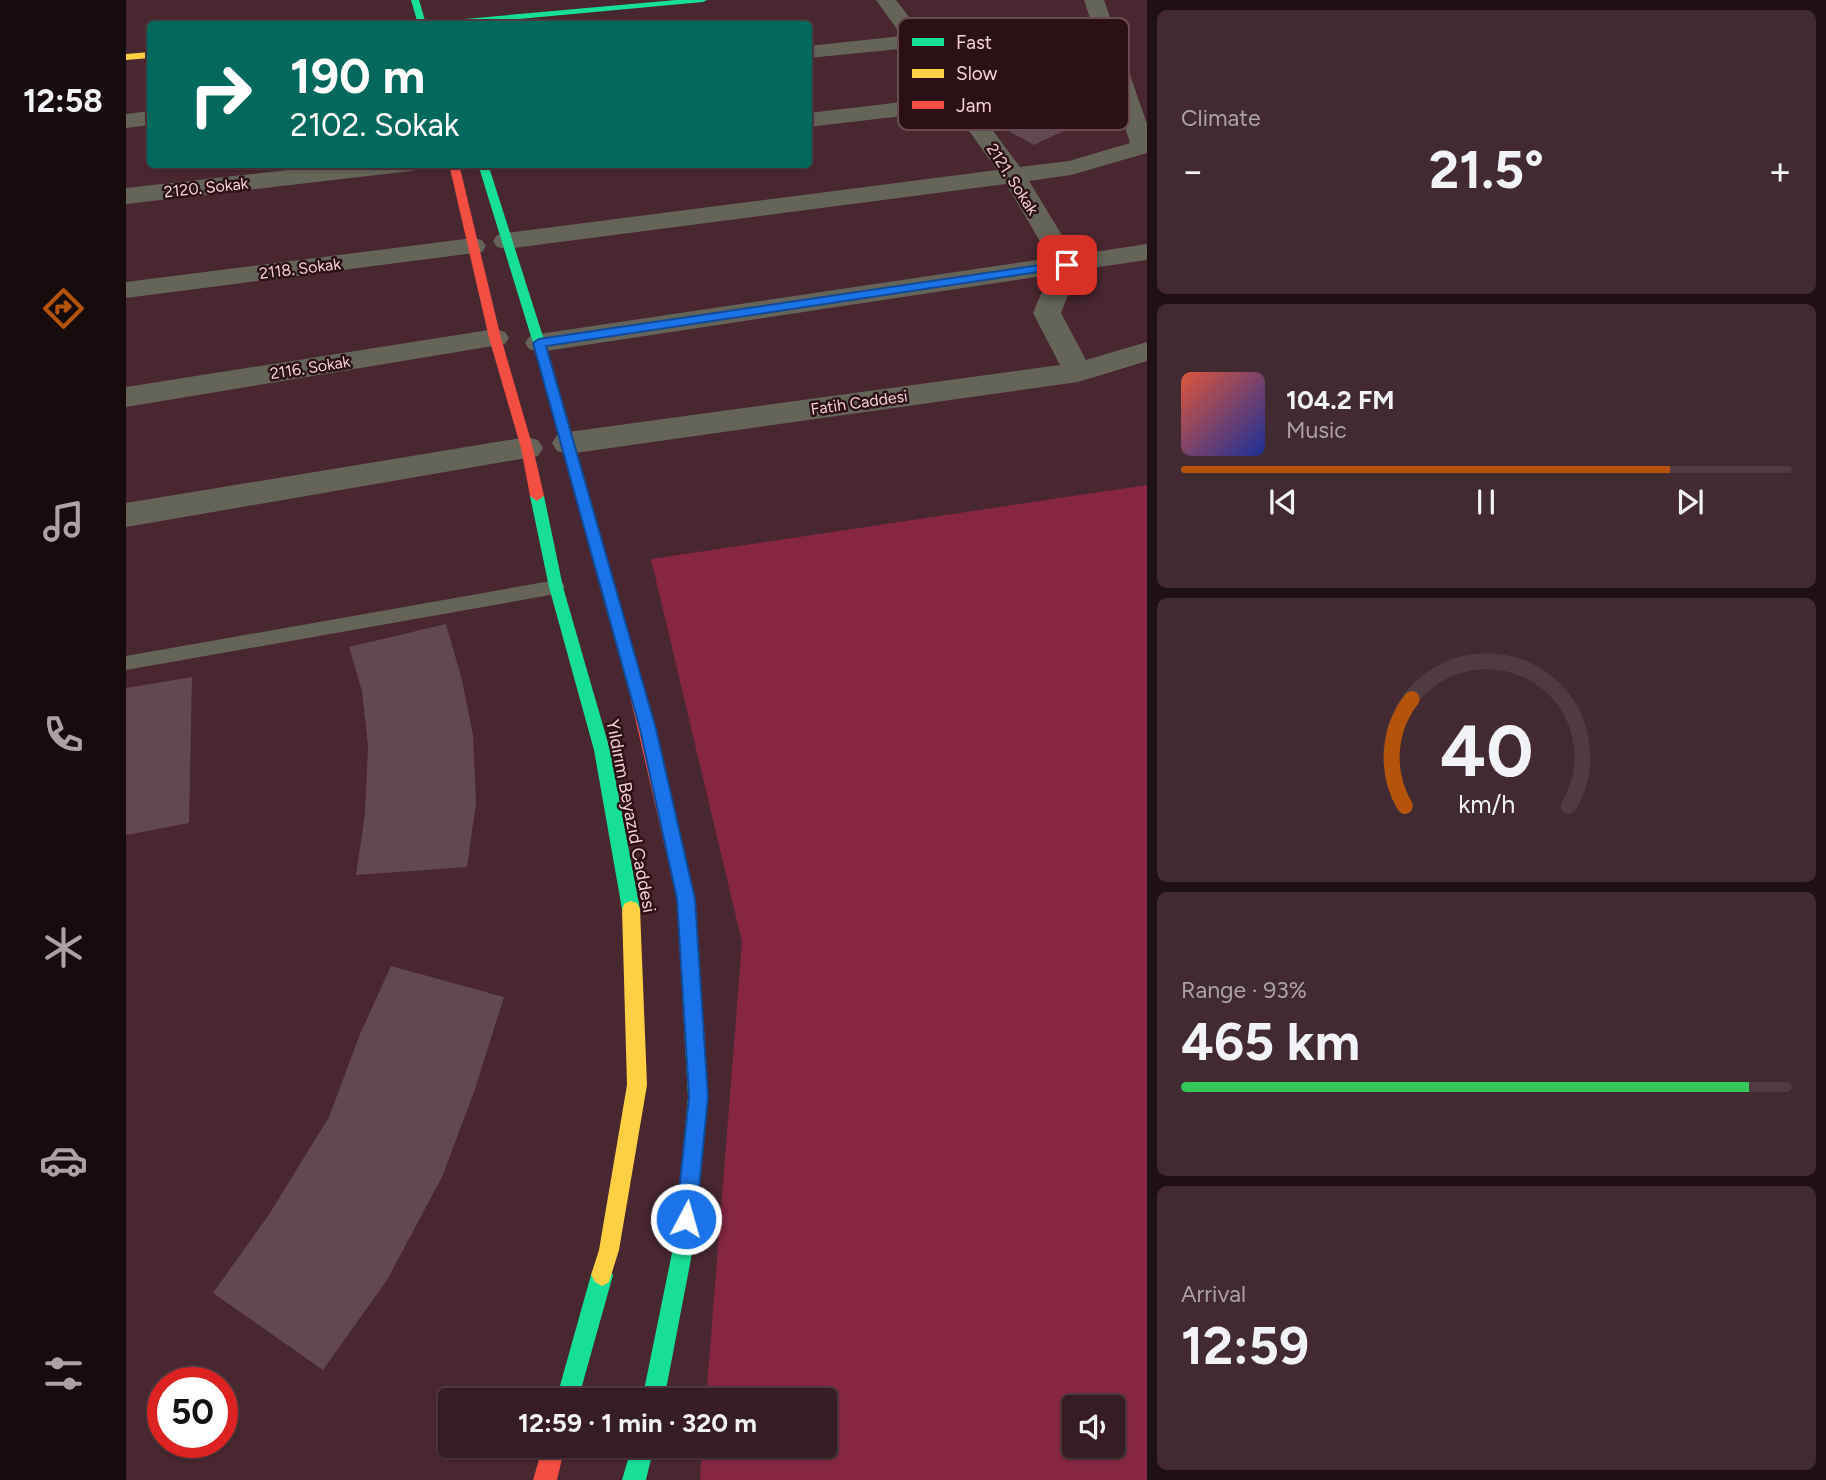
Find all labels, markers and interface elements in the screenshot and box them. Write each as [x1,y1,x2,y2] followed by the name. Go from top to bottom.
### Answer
[898,18,1129,130] legend
[956,31,992,54] text: Fast
[290,46,425,105] text: 190 m
[175,49,266,140] icon: right
[956,62,998,85] text: Slow
[23,82,103,120] text: 12:58
[956,94,992,117] text: Jam
[1181,104,1260,132] text: Climate
[290,106,459,144] text: 2102. Sokak
[1429,139,1544,201] text: 21.5°
[983,140,1043,219] street label: 2121. Sokak
[1181,148,1205,194] text: −
[1768,148,1792,194] text: +
[163,174,249,201] street label: 2120. Sokak
[1037,235,1097,295] pin
[1048,246,1086,284] icon: arrive
[258,254,342,283] street label: 2118. Sokak
[39,284,88,333] icon: directions
[269,352,352,383] street label: 2116. Sokak
[1286,384,1395,416] text: 104.2 FM
[809,386,909,419] street label: Fatih Caddesi
[1286,416,1347,444] text: Music
[1264,483,1302,521] icon: previous
[1467,483,1505,521] icon: pause
[1671,483,1709,521] icon: next
[39,497,88,546] icon: music
[1440,707,1533,794] text: 40
[39,710,88,759] icon: phone
[601,717,661,915] street label: Yıldırım Beyazıd Caddesi
[1458,789,1515,819] text: km/h
[39,923,88,972] icon: climate
[1181,976,1307,1004] text: Range · 93%
[1181,1011,1360,1073] text: 465 km
[39,1136,88,1185] icon: car
[649,1182,723,1256] position arrow
[1181,1280,1246,1308] text: Arrival
[1181,1315,1309,1377] text: 12:59
[39,1349,88,1398] icon: filters
[147,1367,238,1458] speed limit sign: 50
[1062,1395,1125,1458] map controls
[1062,1395,1125,1458] button: sound
[518,1407,757,1439] text: 12:59 · 1 min · 320 m

